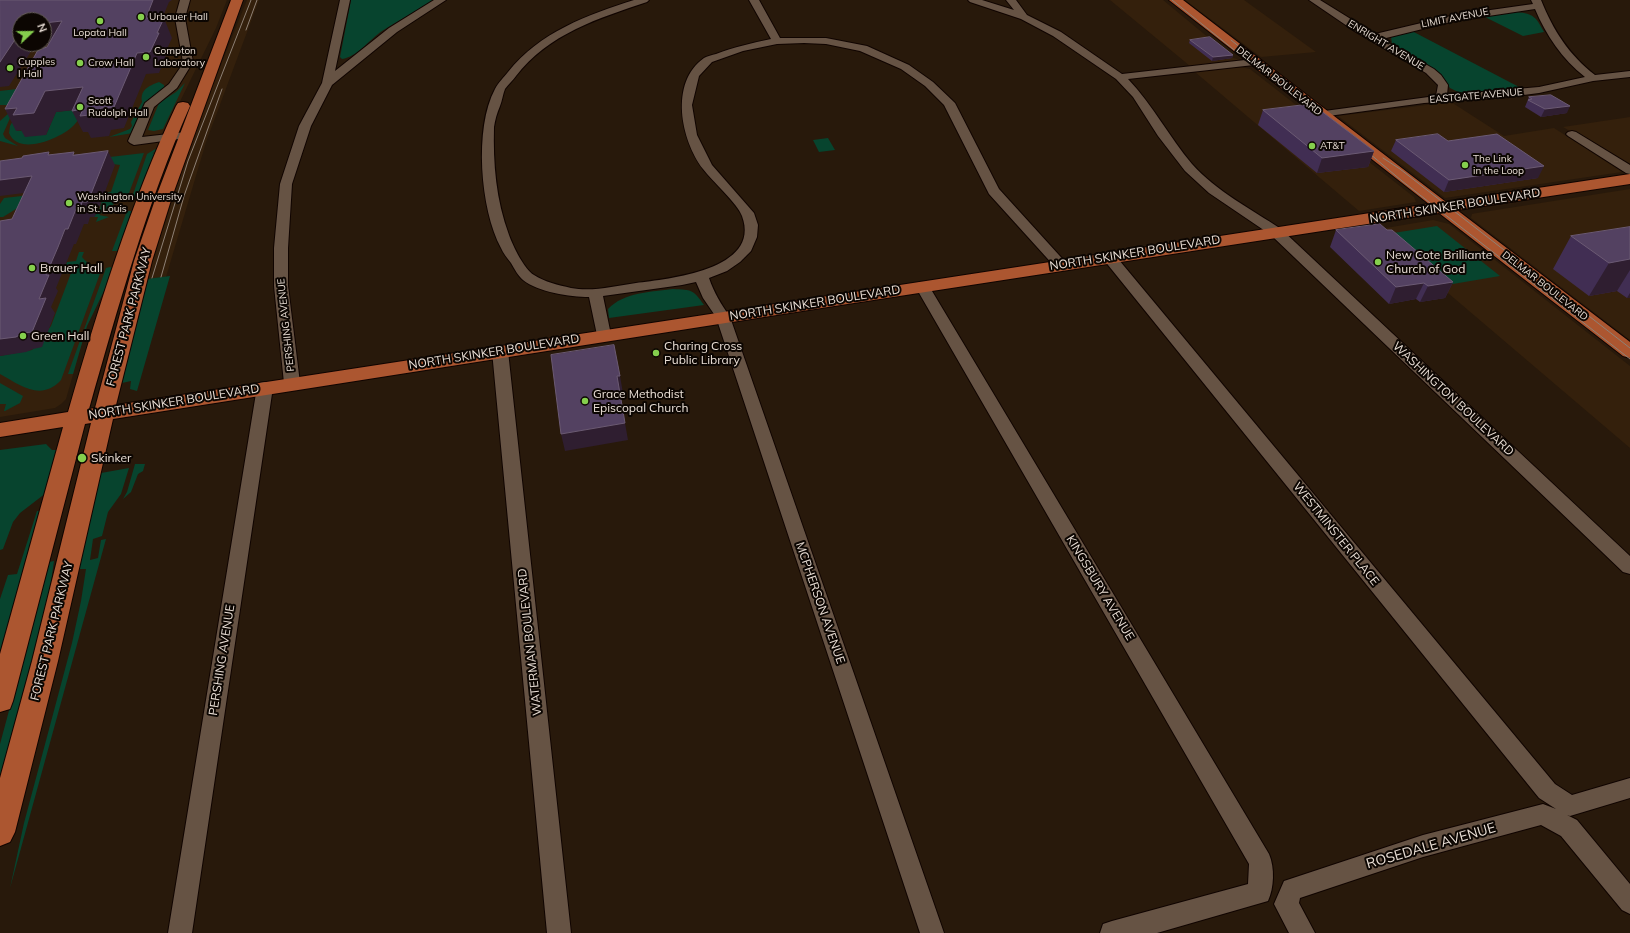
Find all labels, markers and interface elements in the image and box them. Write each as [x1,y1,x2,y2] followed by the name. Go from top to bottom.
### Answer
[1420,6,1490,30] street label: LIMIT AVENUE
[149,11,208,23] place label: Urbauer Hall
[12,12,52,52] north arrow
[136,12,146,22] marker: Urbauer Hall
[95,16,105,26] marker: Lopata Hall
[1346,18,1426,72] street label: ENRIGHT AVENUE
[34,21,50,34] text: N
[73,27,127,39] place label: Lopata Hall
[1234,44,1324,118] street label: DELMAR BOULEVARD
[154,45,205,68] place label: Compton Laboratory
[141,52,151,62] marker: Compton Laboratory
[18,56,55,80] place label: Cupples I Hall
[88,57,134,69] place label: Crow Hall
[75,58,85,68] marker: Crow Hall
[5,63,15,73] marker: Cupples I Hall
[1429,86,1523,106] street label: EASTGATE AVENUE
[88,95,148,118] place label: Scott Rudolph Hall
[75,102,85,112] marker: Scott Rudolph Hall
[1320,140,1345,152] place label: AT&T
[1307,141,1317,151] marker: AT&T
[1473,153,1524,176] place label: The Link in the Loop
[1460,160,1470,170] marker: The Link in the Loop
[1369,185,1541,227] street label: NORTH SKINKER BOULEVARD
[77,191,182,214] place label: Washington University in St. Louis
[64,198,74,208] marker: Washington University in St. Louis
[1049,232,1221,274] street label: NORTH SKINKER BOULEVARD
[104,246,154,388] street label: FOREST PARK PARKWAY
[1386,248,1492,276] place label: New Cote Brilliante Church of God
[1500,249,1590,323] street label: DELMAR BOULEVARD
[1373,257,1383,267] marker: New Cote Brilliante Church of God
[40,261,103,275] place label: Brauer Hall
[27,263,37,273] marker: Brauer Hall
[275,278,297,372] street label: PERSHING AVENUE
[729,282,901,324] street label: NORTH SKINKER BOULEVARD
[31,329,89,343] place label: Green Hall
[18,331,28,341] marker: Green Hall
[408,331,580,373] street label: NORTH SKINKER BOULEVARD
[664,339,742,367] place label: Charing Cross Public Library
[1389,339,1517,459] street label: WASHINGTON BOULEVARD
[651,348,661,358] marker: Charing Cross Public Library
[88,381,260,423] street label: NORTH SKINKER BOULEVARD
[593,387,689,415] place label: Grace Methodist Episcopal Church
[580,396,590,406] marker: Grace Methodist Episcopal Church
[91,451,131,465] place label: Skinker
[76,452,88,464] marker: Skinker
[1290,480,1382,588] street label: WESTMINSTER PLACE
[1063,533,1137,643] street label: KINGSBURY AVENUE
[792,540,848,666] street label: MCPHERSON AVENUE
[28,560,76,702] street label: FOREST PARK PARKWAY
[515,568,545,716] street label: WATERMAN BOULEVARD
[206,603,238,717] street label: PERSHING AVENUE
[1364,819,1498,873] street label: ROSEDALE AVENUE

